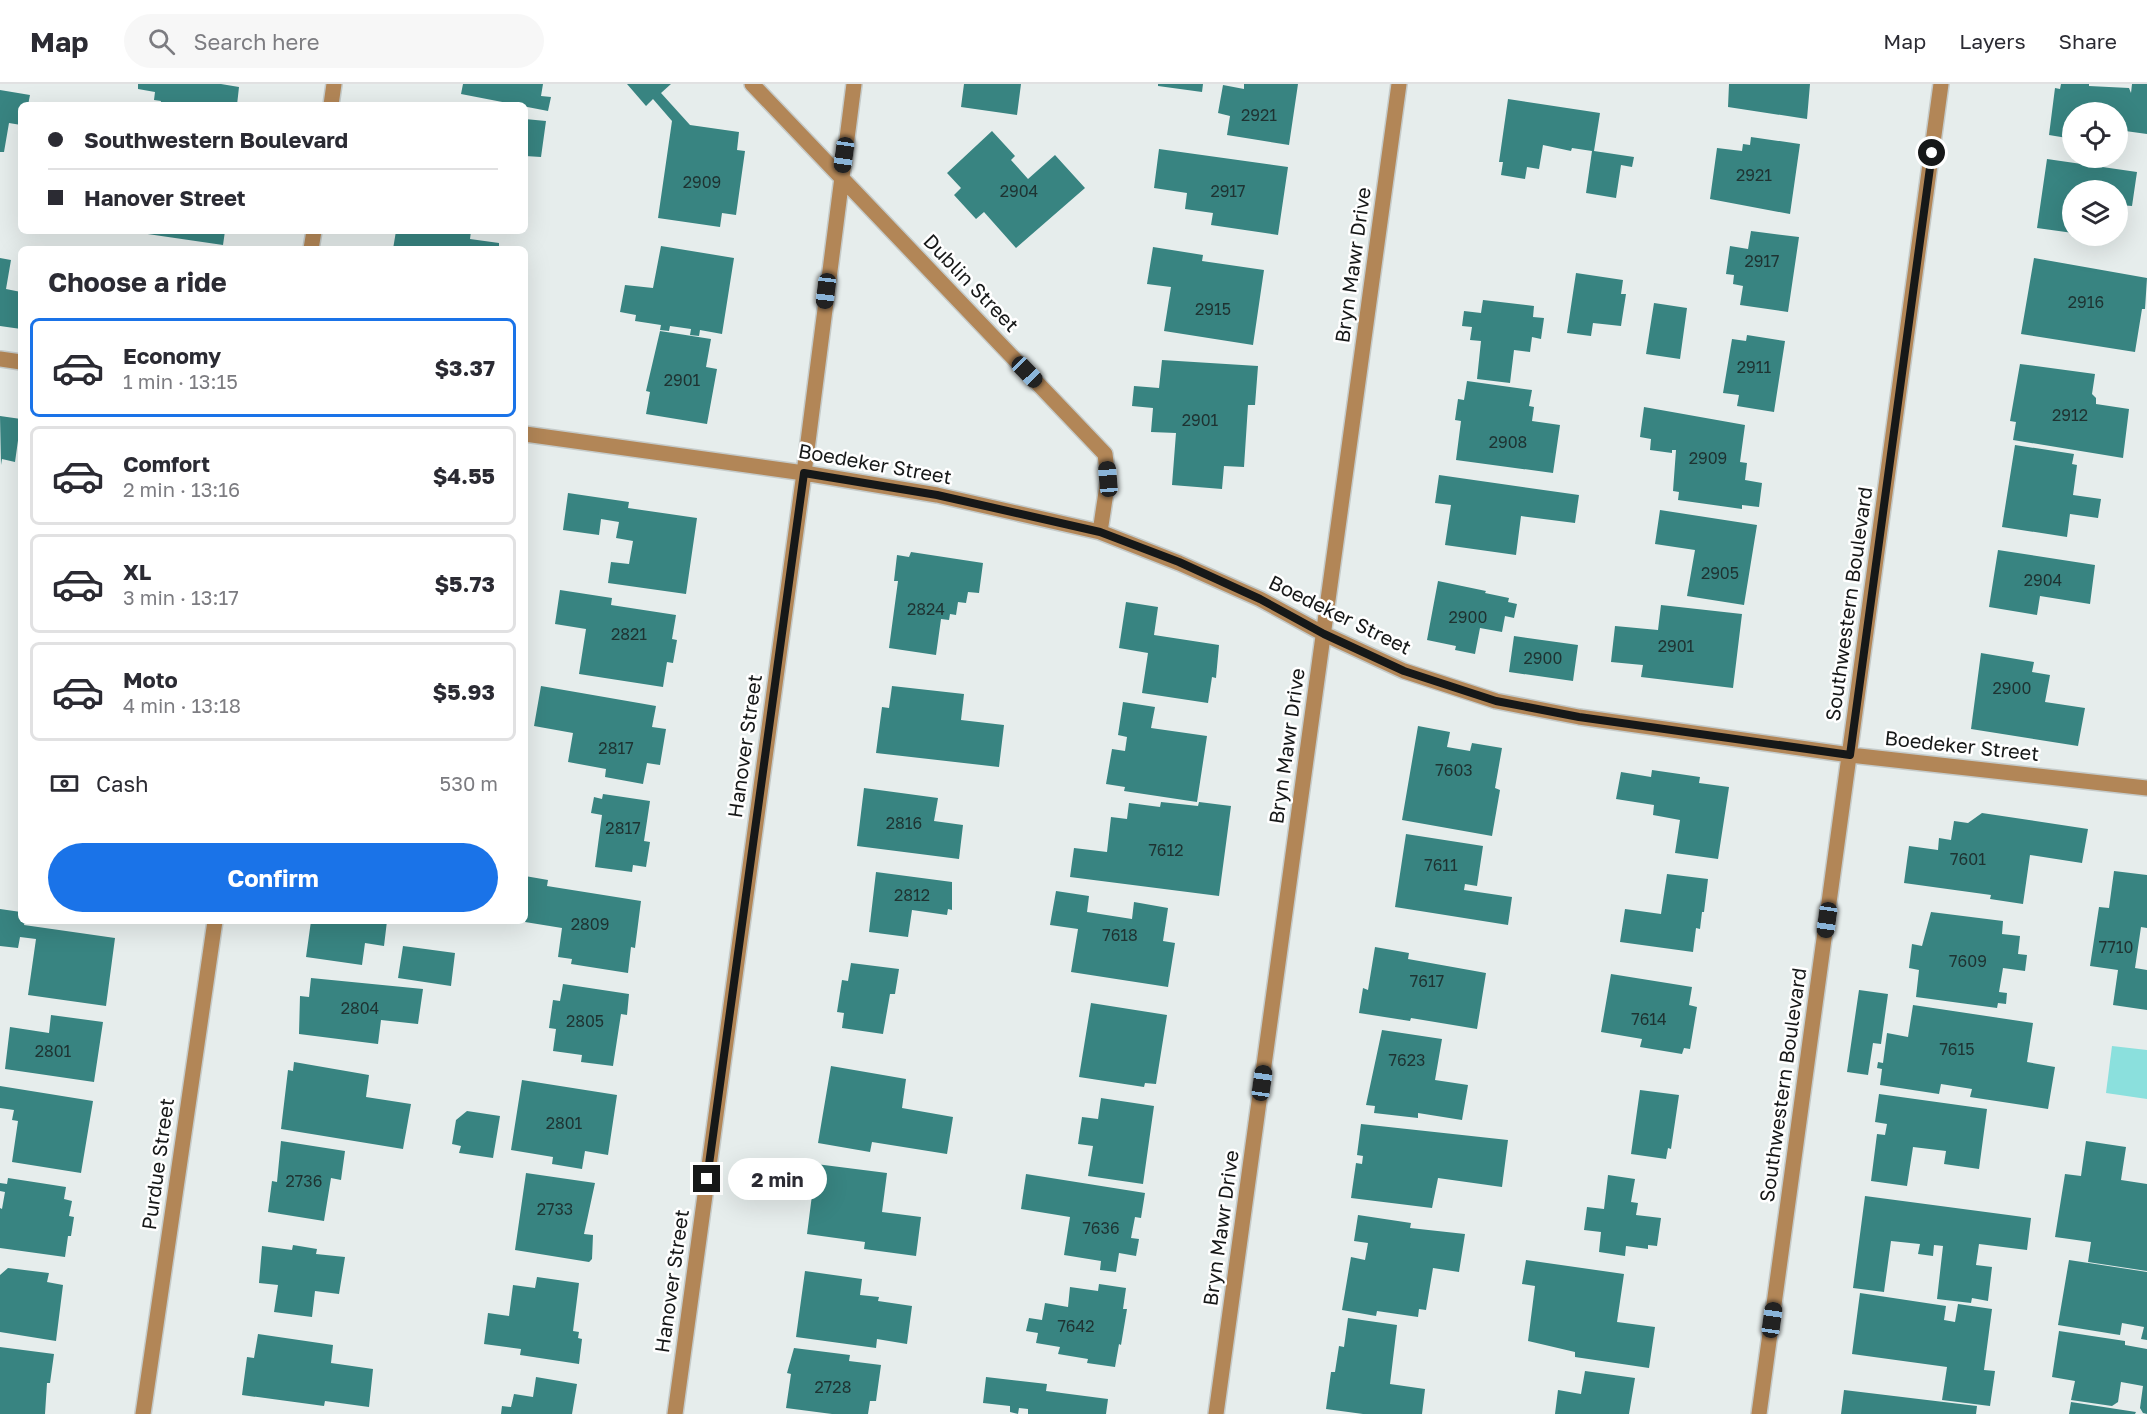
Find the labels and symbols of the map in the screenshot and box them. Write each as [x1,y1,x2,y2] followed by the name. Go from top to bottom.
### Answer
[1241,105,1277,125] house number: 2921
[833,136,855,174] car
[1918,139,1945,166] route start
[1736,165,1772,185] house number: 2921
[683,172,721,192] house number: 2909
[1000,181,1038,201] house number: 2904
[1210,181,1246,201] house number: 2917
[1329,185,1375,344] street label: Bryn Mawr Drive
[919,228,1024,336] street label: Dublin Street
[1744,251,1780,271] house number: 2917
[815,272,837,310] car
[2068,292,2104,312] house number: 2916
[1195,299,1231,319] house number: 2915
[1008,353,1046,391] car
[1737,357,1771,377] house number: 2911
[664,370,701,390] house number: 2901
[2052,405,2088,425] house number: 2912
[1182,410,1219,430] house number: 2901
[1489,432,1527,452] house number: 2908
[797,438,954,488] street label: Boedeker Street
[1689,448,1727,468] house number: 2909
[1097,460,1119,498] car
[1820,485,1876,723] street label: Southwestern Boulevard
[1701,563,1739,583] house number: 2905
[1265,569,1416,659] street label: Boedeker Street
[2024,570,2062,590] house number: 2904
[907,599,945,619] house number: 2824
[1449,607,1487,627] house number: 2900
[611,624,647,644] house number: 2821
[1658,636,1695,656] house number: 2901
[1524,648,1562,668] house number: 2900
[1263,666,1309,825] street label: Bryn Mawr Drive
[722,672,766,819] street label: Hanover Street
[1993,678,2031,698] house number: 2900
[1884,725,2041,765] street label: Boedeker Street
[598,738,634,758] house number: 2817
[1435,760,1473,780] house number: 7603
[886,813,922,833] house number: 2816
[605,818,641,838] house number: 2817
[1148,840,1184,860] house number: 7612
[1950,849,1986,869] house number: 7601
[1424,855,1458,875] house number: 7611
[894,885,930,905] house number: 2812
[1816,901,1838,939] car
[571,914,609,934] house number: 2809
[1102,925,1138,945] house number: 7618
[2099,937,2133,957] house number: 7710
[1949,951,1987,971] house number: 7609
[1754,966,1810,1204] street label: Southwestern Boulevard
[1410,971,1444,991] house number: 7617
[341,998,379,1018] house number: 2804
[1631,1009,1667,1029] house number: 7614
[566,1011,604,1031] house number: 2805
[1939,1039,1975,1059] house number: 7615
[35,1041,72,1061] house number: 2801
[1389,1050,1425,1070] house number: 7623
[1251,1064,1273,1102] car
[136,1096,178,1231] street label: Purdue Street
[546,1113,583,1133] house number: 2801
[1197,1148,1243,1307] street label: Bryn Mawr Drive
[728,1158,827,1200] callout: 2 min
[693,1165,720,1192] route end
[286,1171,322,1191] house number: 2736
[537,1199,573,1219] house number: 2733
[649,1207,693,1354] street label: Hanover Street
[1082,1218,1120,1238] house number: 7636
[1761,1301,1783,1339] car
[1057,1316,1095,1336] house number: 7642
[815,1377,851,1397] house number: 2728

